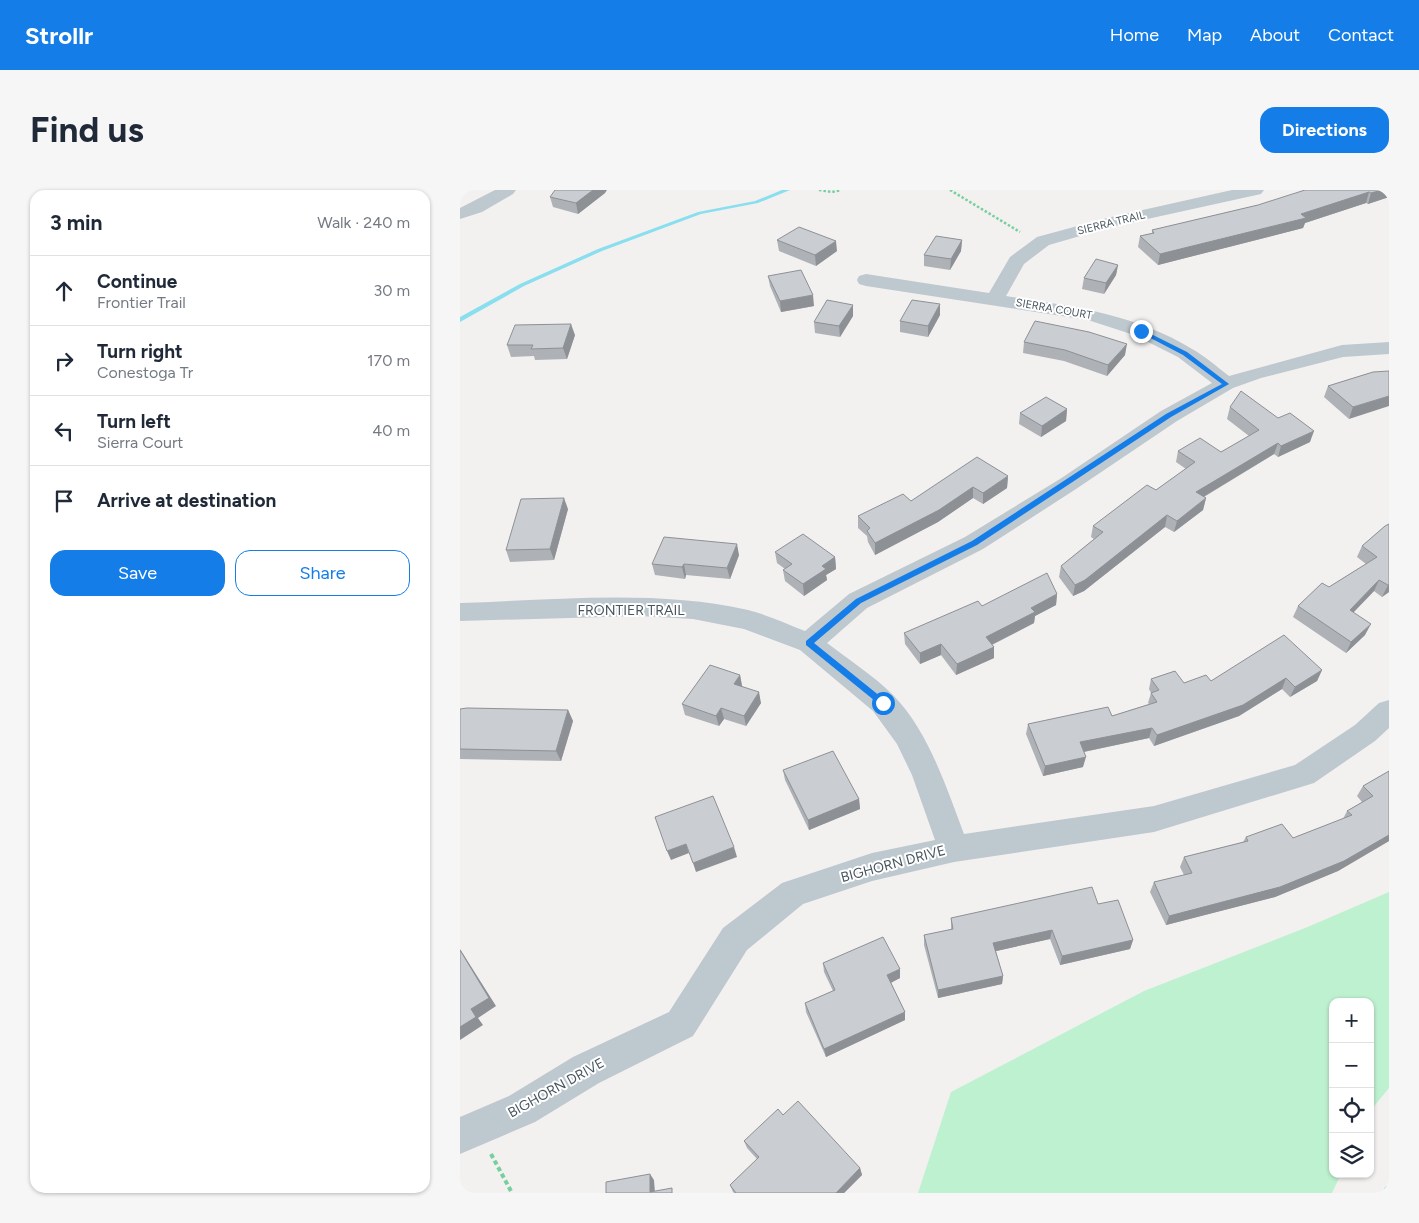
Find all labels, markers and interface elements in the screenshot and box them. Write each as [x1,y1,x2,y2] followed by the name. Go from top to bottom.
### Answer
[25,21,93,50] text: Strollr
[1110,24,1159,46] text: Home
[1187,24,1222,46] text: Map
[1250,24,1300,46] text: About
[1328,24,1394,46] text: Contact
[1260,107,1389,153] button: Directions
[30,109,144,151] text: Find us
[1076,208,1146,238] street label: SIERRA TRAIL
[50,210,102,235] text: 3 min
[317,213,410,232] text: Walk · 240 m
[97,270,177,293] text: Continue
[50,277,78,305] icon: ahead
[373,281,410,300] text: 30 m
[97,293,186,312] text: Frontier Trail
[1015,296,1093,322] street label: SIERRA COURT
[1130,320,1153,343] route end
[97,340,183,363] text: Turn right
[50,347,78,375] icon: right
[367,351,410,370] text: 170 m
[97,363,193,382] text: Conestoga Tr
[97,410,171,433] text: Turn left
[50,417,78,445] icon: left
[372,421,410,440] text: 40 m
[97,433,183,452] text: Sierra Court
[50,487,78,515] icon: arrive
[97,489,276,512] text: Arrive at destination
[50,550,225,596] button: Save
[235,550,410,596] button: Share
[577,602,685,619] street label: FRONTIER TRAIL
[872,692,895,715] route start
[839,842,947,886] street label: BIGHORN DRIVE
[1329,998,1374,1178] map controls
[1329,998,1374,1043] button: +
[1329,1043,1374,1088] button: −
[505,1054,607,1122] street label: BIGHORN DRIVE
[1329,1088,1374,1133] button: locate
[1329,1133,1374,1178] button: layers

